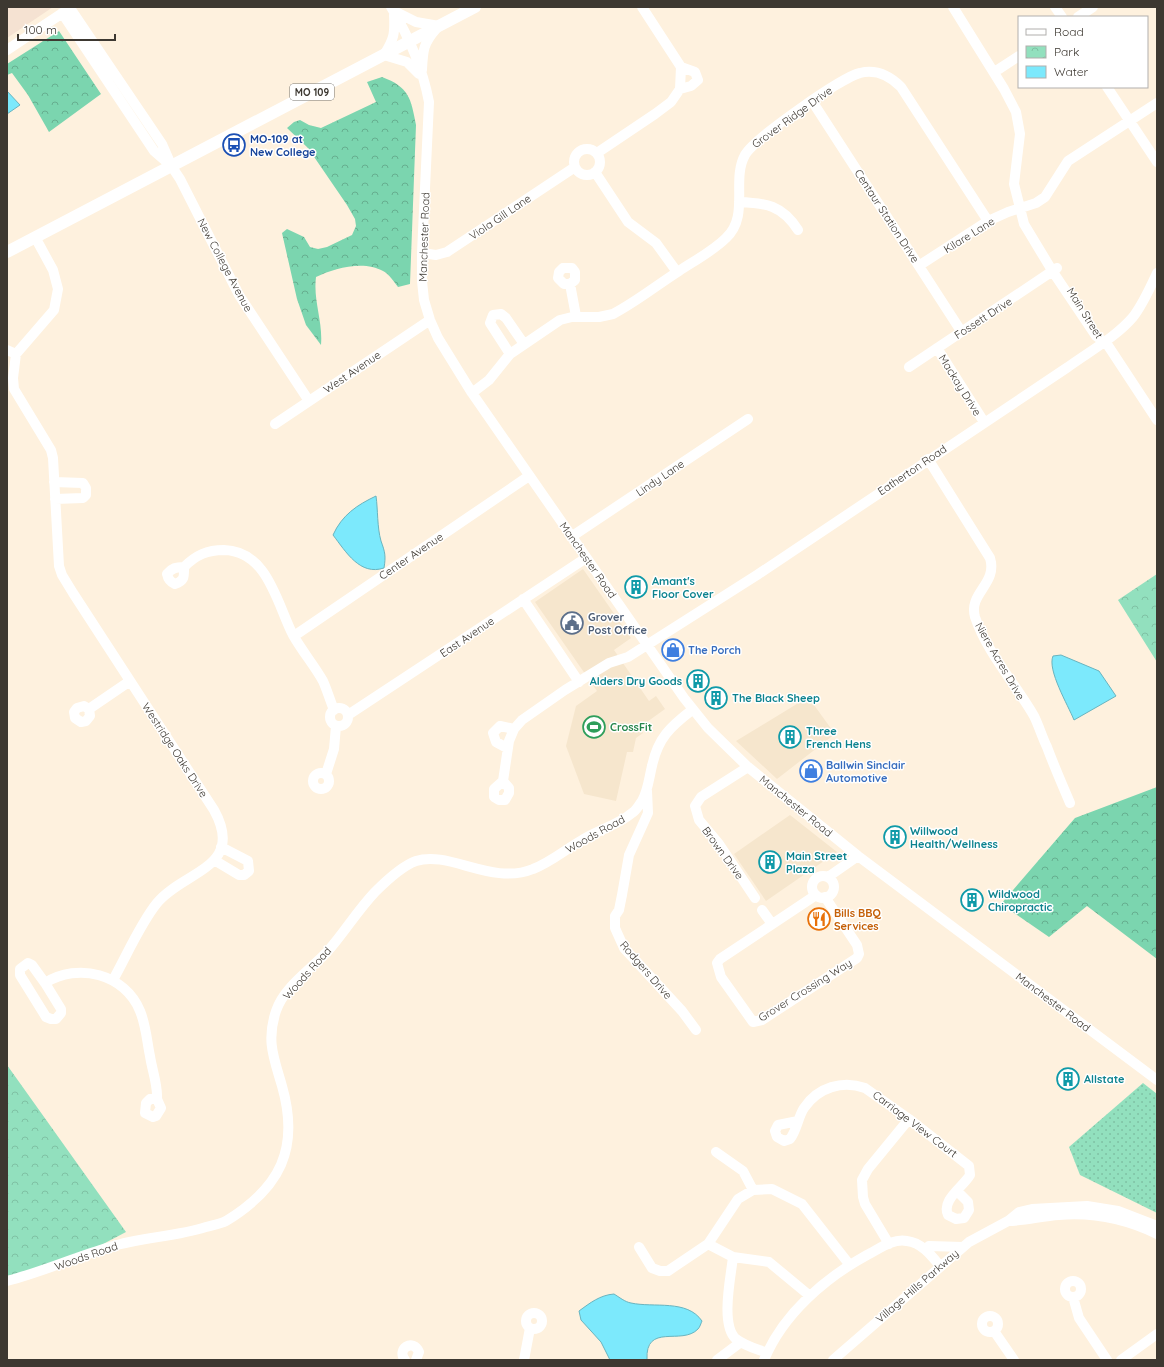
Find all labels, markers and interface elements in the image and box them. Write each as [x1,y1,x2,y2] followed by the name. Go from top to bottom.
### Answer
[18,16,115,42] scale bar
[1018,16,1148,88] legend
[24,22,57,37] text: 100 m
[1054,24,1084,39] text: Road
[1054,44,1079,59] text: Park
[1054,64,1089,79] text: Water
[749,83,835,151] street label: Grover Ridge Drive
[290,84,334,100] road number: MO 109
[221,132,247,158] bus stop icon: MO-109 at New College
[250,132,316,159] place label: MO-109 at New College
[852,167,922,265] street label: Centaur Station Drive
[466,191,534,243] street label: Viola Gill Lane
[415,192,433,282] street label: Manchester Road
[941,214,997,256] street label: Kilare Lane
[194,216,256,314] street label: New College Avenue
[1064,285,1106,341] street label: Main Street
[951,294,1015,342] street label: Fossett Drive
[321,348,383,396] street label: West Avenue
[936,352,984,418] street label: Mackay Drive
[875,442,949,498] street label: Eatherton Road
[633,457,687,499] street label: Lindy Lane
[556,519,620,601] street label: Manchester Road
[376,529,446,583] street label: Center Avenue
[623,574,649,600] building icon: Amant's Floor Cover
[652,574,714,601] place label: Amant's Floor Cover
[559,610,585,636] public building icon: Grover Post Office
[588,610,648,637] place label: Grover Post Office
[437,614,497,660] street label: East Avenue
[972,620,1028,702] street label: Niere Acres Drive
[660,637,686,663] shop icon: The Porch
[688,643,741,657] place label: The Porch
[685,668,711,694] building icon: Alders Dry Goods
[590,674,682,688] place label: Alders Dry Goods
[703,685,729,711] building icon: The Black Sheep
[732,691,820,705] place label: The Black Sheep
[139,700,211,800] street label: Westridge Oaks Drive
[581,714,607,740] sports icon: CrossFit
[610,720,652,734] place label: CrossFit
[777,724,803,750] building icon: Three French Hens
[806,724,871,751] place label: Three French Hens
[798,758,824,784] shop icon: Ballwin Sinclair Automotive
[826,758,905,785] place label: Ballwin Sinclair Automotive
[757,772,835,840] street label: Manchester Road
[563,812,627,856] street label: Woods Road
[699,824,747,882] street label: Brown Drive
[882,824,908,850] building icon: Willwood Health/Wellness
[910,824,998,851] place label: Willwood Health/Wellness
[757,849,783,875] building icon: Main Street Plaza
[786,849,847,876] place label: Main Street Plaza
[959,887,985,913] building icon: Wildwood Chiropractic
[988,887,1053,914] place label: Wildwood Chiropractic
[806,906,832,932] restaurant icon: Bills BBQ Services
[834,906,882,933] place label: Bills BBQ Services
[617,938,675,1002] street label: Rodgers Drive
[280,944,334,1002] street label: Woods Road
[756,956,854,1024] street label: Grover Crossing Way
[1013,969,1093,1035] street label: Manchester Road
[1055,1066,1081,1092] building icon: Allstate
[1084,1072,1125,1086] place label: Allstate
[870,1088,960,1161] street label: Carriage View Court
[53,1239,119,1273] street label: Woods Road
[873,1246,961,1326] street label: Village Hills Parkway

